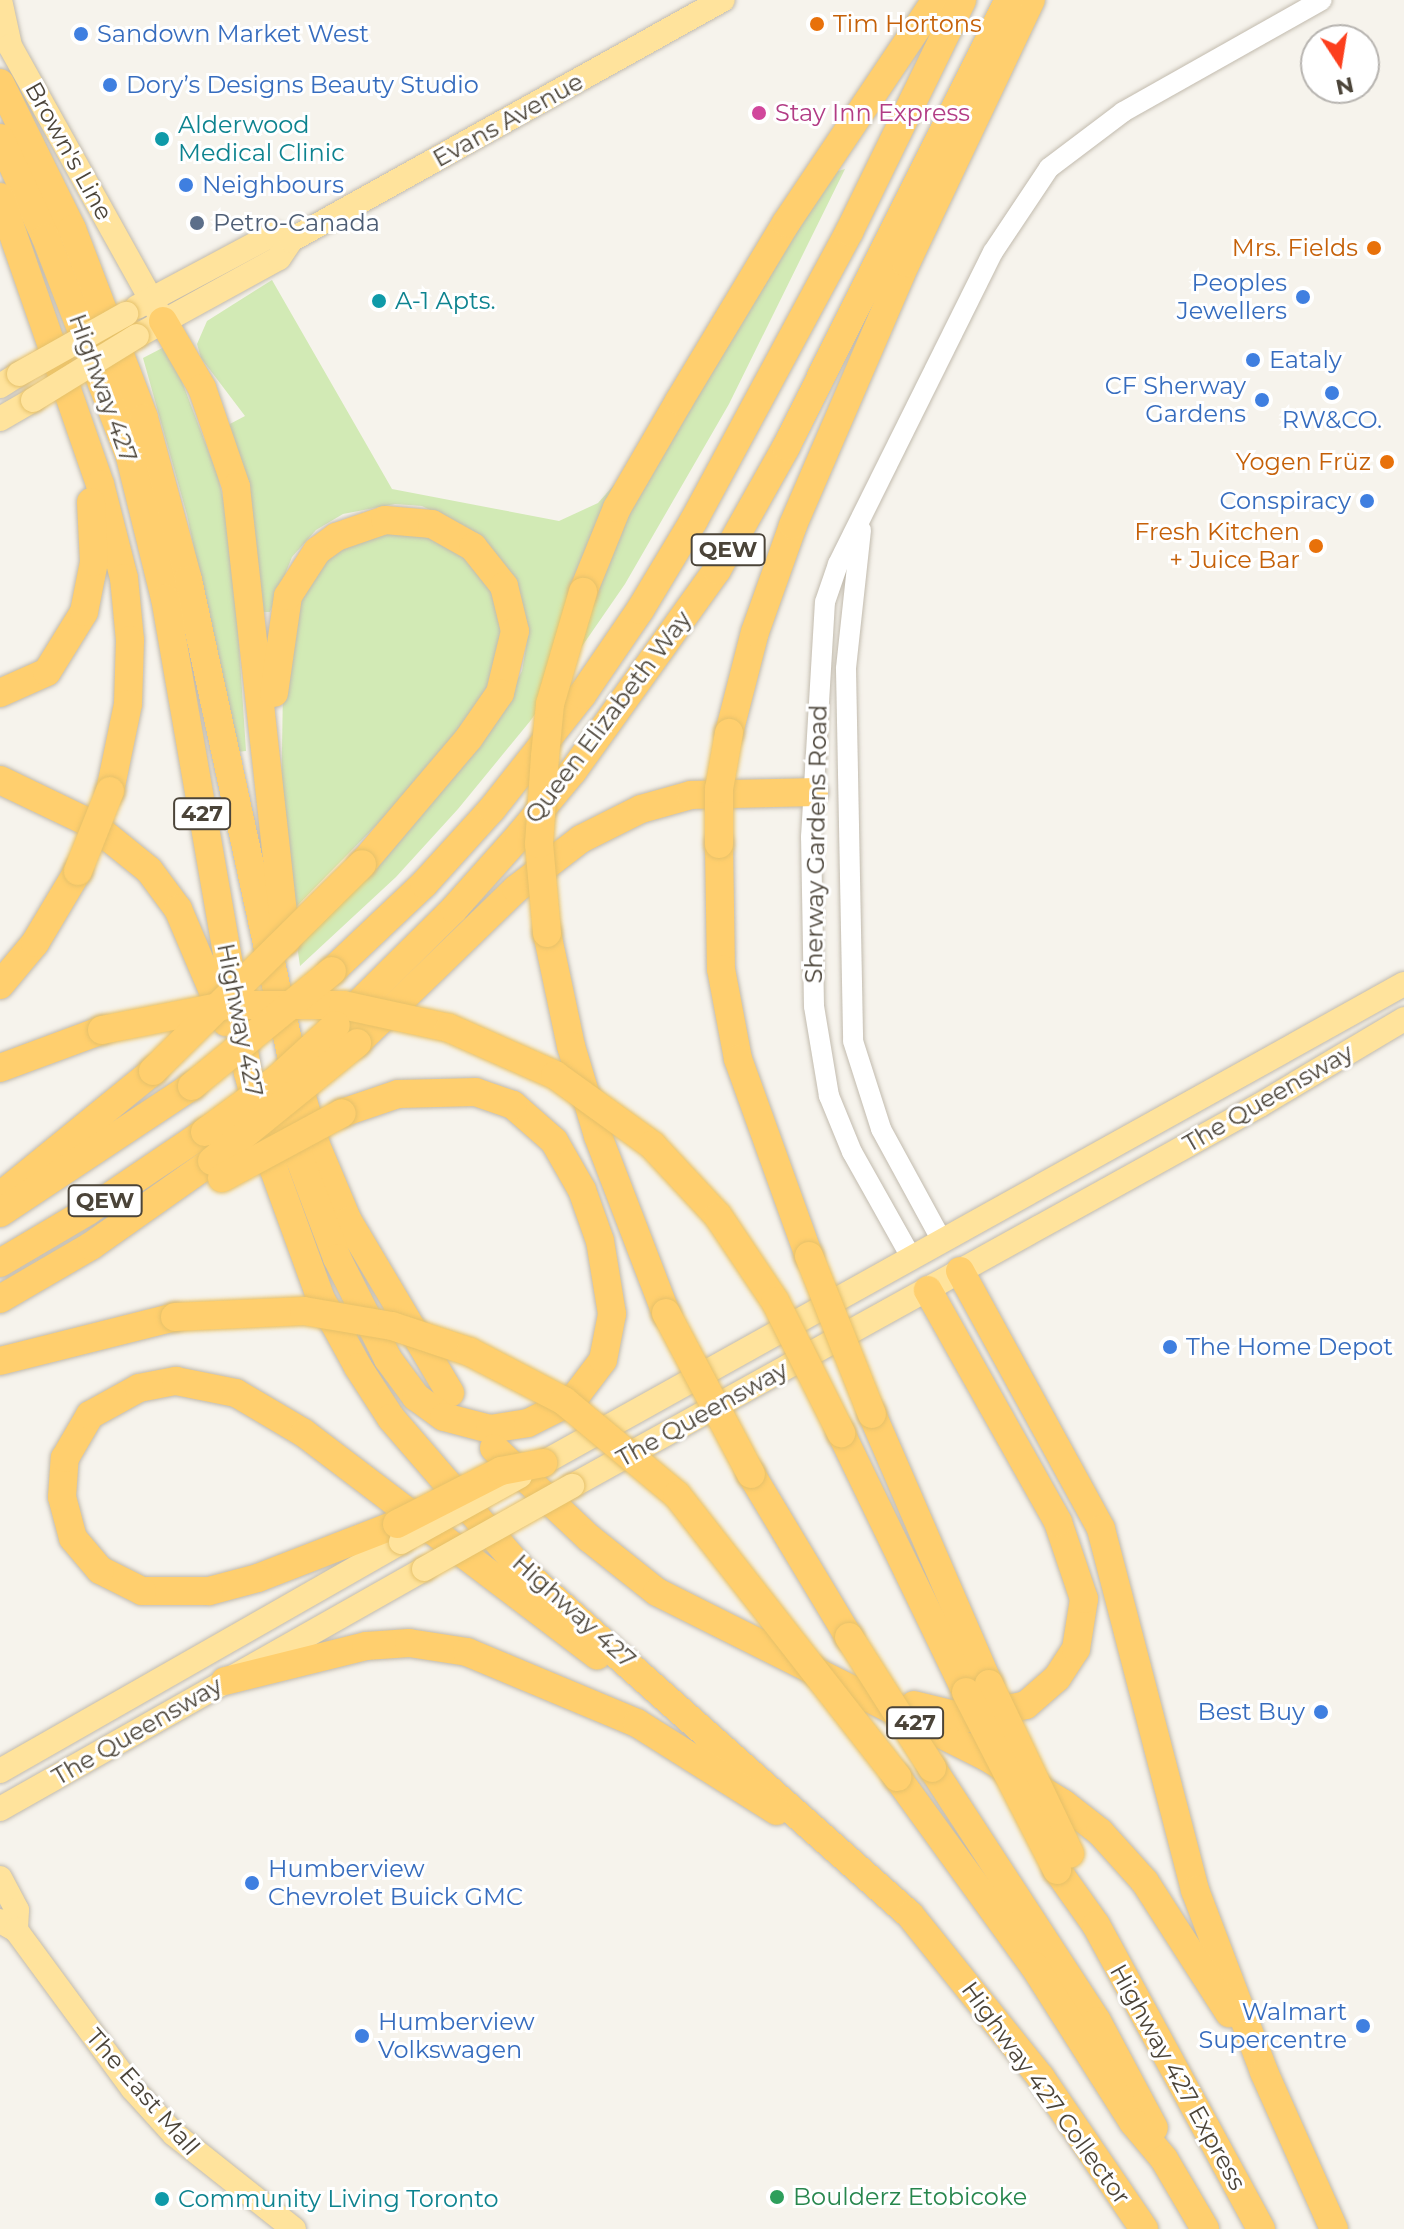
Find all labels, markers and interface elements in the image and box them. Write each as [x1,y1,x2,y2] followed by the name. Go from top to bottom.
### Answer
[833,10,982,38] place label: Tim Hortons
[808,15,826,33] marker: Tim Hortons
[97,20,369,48] place label: Sandown Market West
[1300,24,1380,104] north arrow
[72,25,90,43] marker: Sandown Market West
[428,67,588,173] street label: Evans Avenue
[126,71,479,99] place label: Dory’s Designs Beauty Studio
[1333,71,1356,101] text: N
[101,76,119,94] marker: Dory’s Designs Beauty Studio
[19,77,119,225] street label: Brown's Line
[775,99,970,127] place label: Stay Inn Express
[750,104,768,122] marker: Stay Inn Express
[178,111,345,167] place label: Alderwood Medical Clinic
[153,130,171,148] marker: Alderwood Medical Clinic
[202,171,344,199] place label: Neighbours
[177,176,195,194] marker: Neighbours
[213,209,380,237] place label: Petro-Canada
[188,214,206,232] marker: Petro-Canada
[1232,234,1358,262] place label: Mrs. Fields
[1365,239,1383,257] marker: Mrs. Fields
[1177,269,1287,325] place label: Peoples Jewellers
[395,287,496,315] place label: A-1 Apts.
[1294,288,1312,306] marker: Peoples Jewellers
[370,292,388,310] marker: A-1 Apts.
[63,310,143,466] street label: Highway 427
[1269,346,1342,374] place label: Eataly
[1244,351,1262,369] marker: Eataly
[1105,372,1246,428] place label: CF Sherway Gardens
[1323,384,1341,402] marker: RW&CO.
[1253,391,1271,409] marker: CF Sherway Gardens
[1282,406,1382,434] place label: RW&CO.
[1236,448,1371,476] place label: Yogen Früz
[1378,453,1396,471] marker: Yogen Früz
[1220,487,1351,515] place label: Conspiracy
[1358,492,1376,510] marker: Conspiracy
[1134,518,1300,574] place label: Fresh Kitchen + Juice Bar
[690,532,766,568] road number: QEW
[1307,537,1325,555] marker: Fresh Kitchen + Juice Bar
[519,605,697,829] street label: Queen Elizabeth Way
[799,704,833,984] street label: Sherway Gardens Road
[172,796,232,832] road number: 427
[211,941,269,1099] street label: Highway 427
[1178,1038,1358,1158] street label: The Queensway
[67,1183,143,1219] road number: QEW
[1186,1333,1393,1361] place label: The Home Depot
[1161,1338,1179,1356] marker: The Home Depot
[611,1355,793,1473] street label: The Queensway
[507,1548,641,1674] street label: Highway 427
[47,1671,227,1791] street label: The Queensway
[1198,1698,1305,1726] place label: Best Buy
[1312,1703,1330,1721] marker: Best Buy
[885,1705,945,1741] road number: 427
[268,1855,523,1911] place label: Humberview Chevrolet Buick GMC
[243,1874,261,1892] marker: Humberview Chevrolet Buick GMC
[1104,1959,1252,2195] street label: Highway 427 Express
[955,1976,1137,2210] street label: Highway 427 Collector
[1198,1998,1347,2054] place label: Walmart Supercentre
[378,2008,535,2064] place label: Humberview Volkswagen
[1354,2017,1372,2035] marker: Walmart Supercentre
[80,2023,206,2161] street label: The East Mall
[353,2027,371,2045] marker: Humberview Volkswagen
[793,2183,1027,2211] place label: Boulderz Etobicoke
[178,2185,499,2213] place label: Community Living Toronto
[768,2188,786,2206] marker: Boulderz Etobicoke
[153,2190,171,2208] marker: Community Living Toronto

